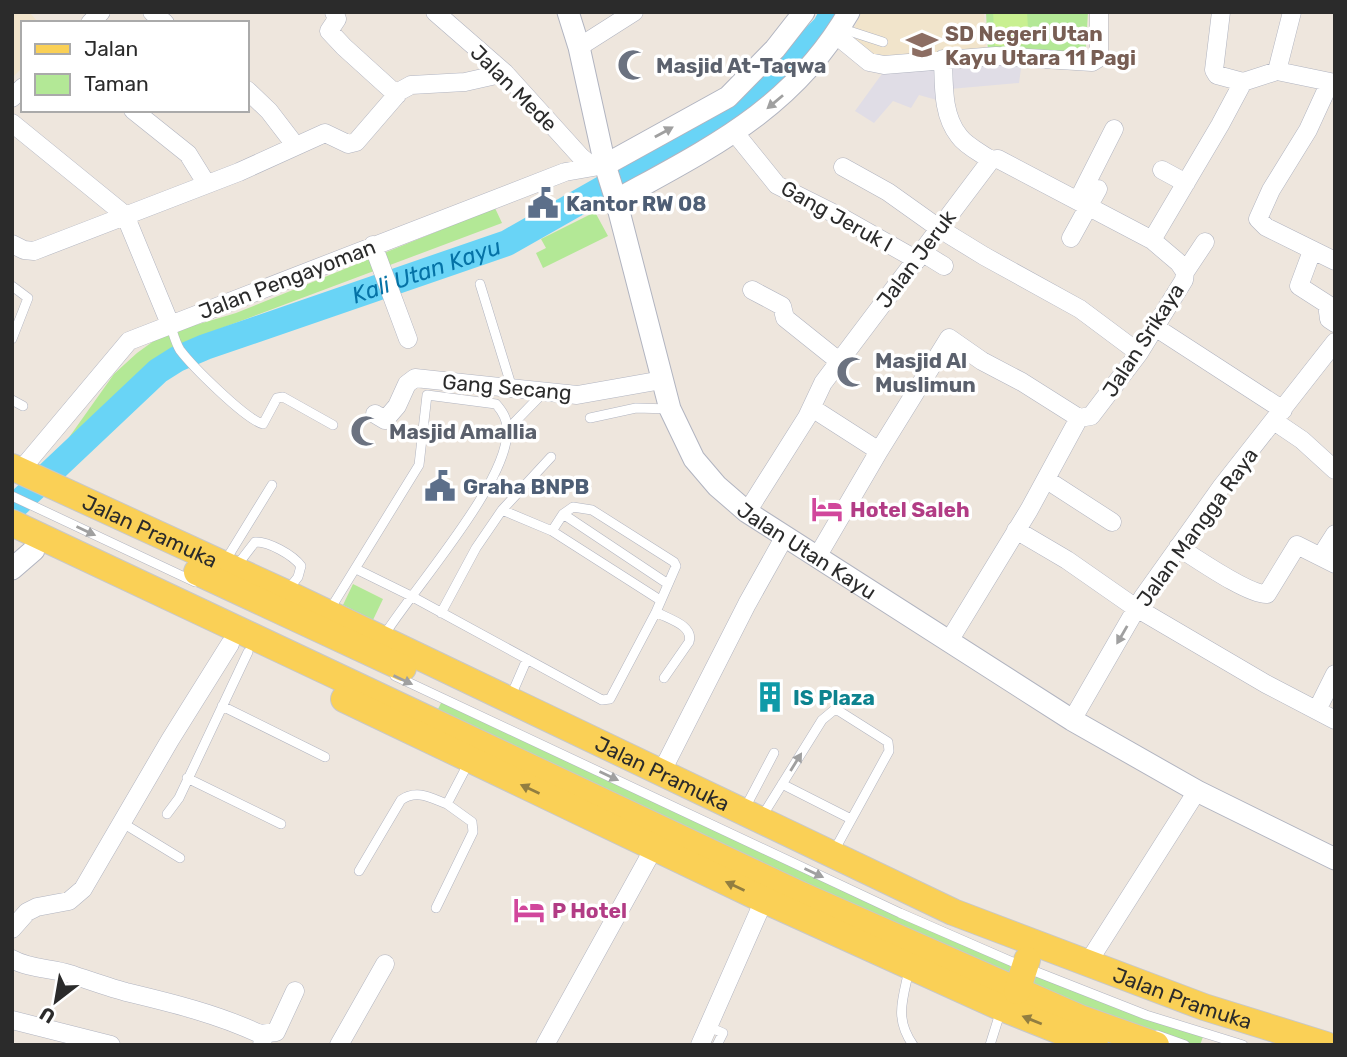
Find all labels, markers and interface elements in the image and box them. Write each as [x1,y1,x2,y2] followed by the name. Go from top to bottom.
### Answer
[21,21,248,112] legend
[945,21,1136,70] place label: SD Negeri Utan Kayu Utara 11 Pagi
[905,28,939,62] school or university icon: SD Negeri Utan Kayu Utara 11 Pagi
[84,36,138,61] text: Jalan
[466,40,562,136] street label: Jalan Mede
[616,48,650,82] mosque icon: Masjid At-Taqwa
[656,53,826,78] place label: Masjid At-Taqwa
[84,71,149,96] text: Taman
[766,94,784,110] one-way arrow
[655,126,674,138] one-way arrow
[777,175,897,257] street label: Gang Jeruk I
[526,186,560,220] public building icon: Kantor RW 08
[566,191,706,216] place label: Kantor RW 08
[871,205,961,313] street label: Jalan Jeruk
[348,232,505,309] water label: Kali Utan Kayu
[195,234,379,324] street label: Jalan Pengayoman
[1097,279,1189,401] street label: Jalan Srikaya
[875,348,976,397] place label: Masjid Al Muslimun
[835,355,869,389] mosque icon: Masjid Al Muslimun
[441,369,573,405] street label: Gang Secang
[349,414,383,448] mosque icon: Masjid Amallia
[389,419,537,444] place label: Masjid Amallia
[1131,443,1263,611] street label: Jalan Mangga Raya
[423,469,457,503] public building icon: Graha BNPB
[463,474,589,499] place label: Graha BNPB
[79,489,222,572] street label: Jalan Pramuka
[810,492,844,526] hotel icon: Hotel Saleh
[732,497,881,604] street label: Jalan Utan Kayu
[850,497,970,522] place label: Hotel Saleh
[76,525,96,537] one-way arrow
[1116,625,1128,644] one-way arrow
[393,674,413,685] one-way arrow
[753,680,787,714] building icon: IS Plaza
[793,685,875,710] place label: IS Plaza
[591,730,734,816] street label: Jalan Pramuka
[789,752,802,771] one-way arrow
[598,771,619,782] one-way arrow
[520,783,540,795] one-way arrow
[804,868,825,879] one-way arrow
[725,880,745,892] one-way arrow
[512,893,546,927] hotel icon: P Hotel
[552,898,627,923] place label: P Hotel
[1110,961,1255,1034] street label: Jalan Pramuka
[21,966,91,1036] north arrow
[36,1002,59,1029] text: U
[1021,1015,1042,1026] one-way arrow

